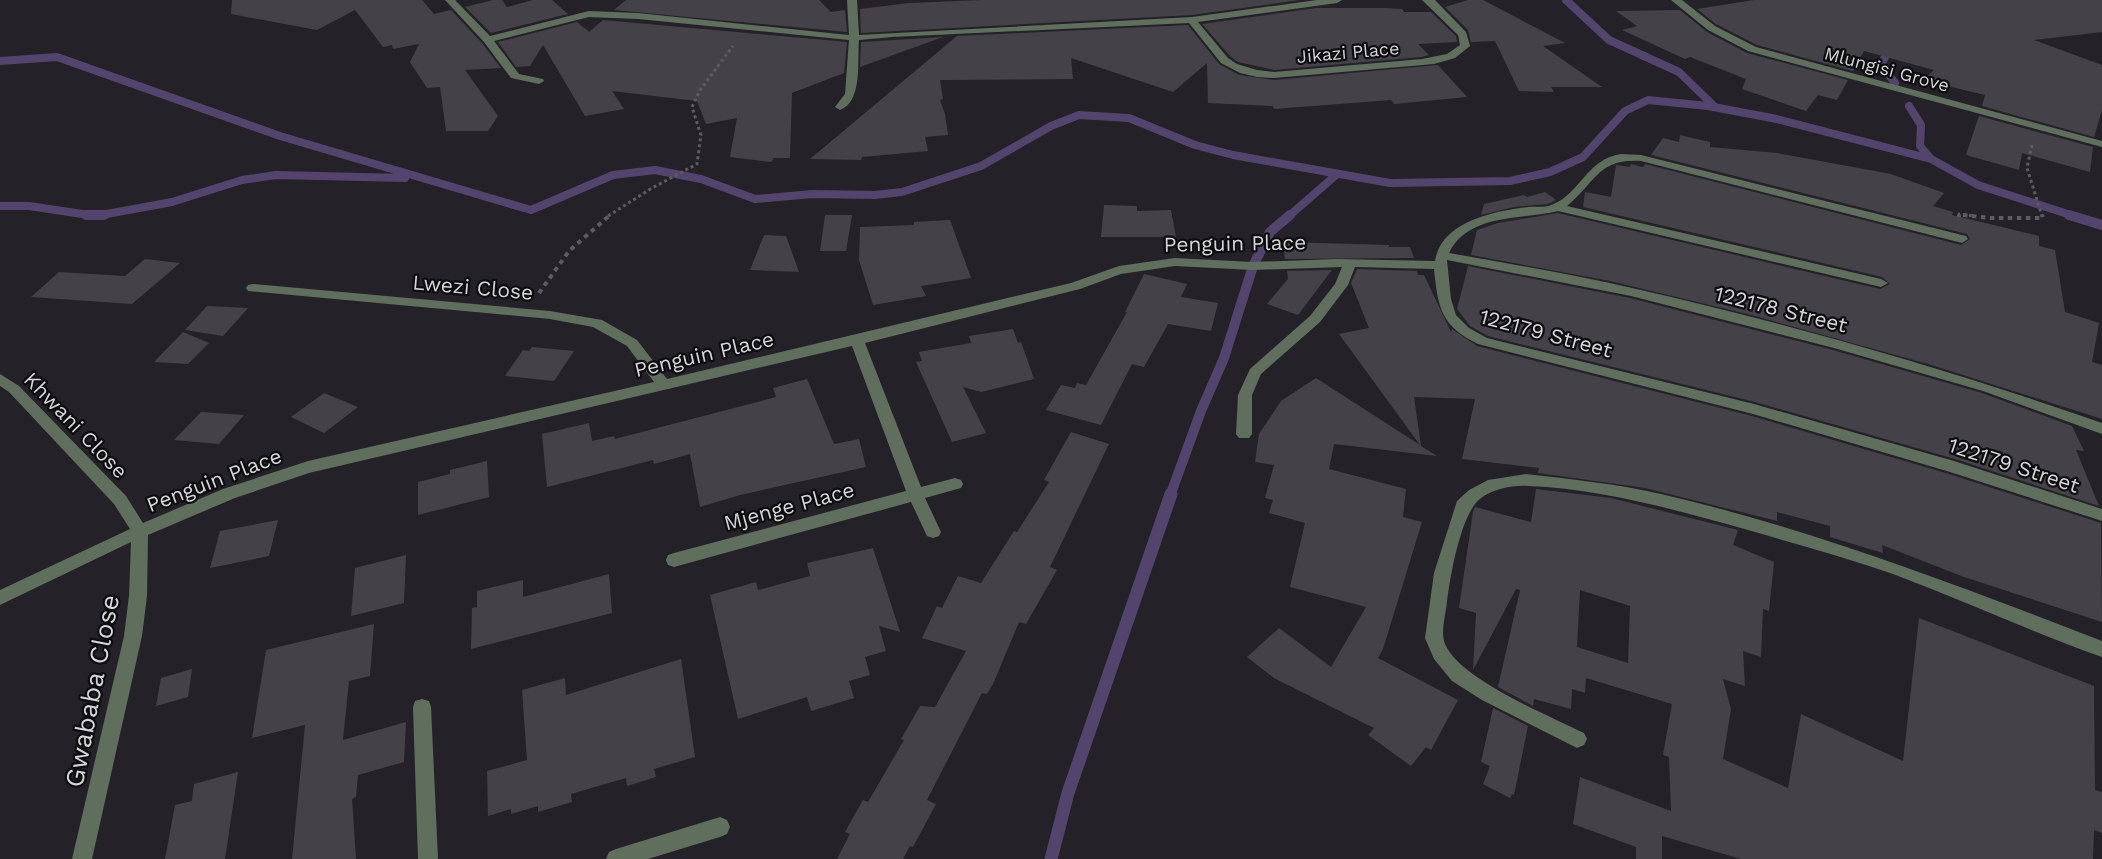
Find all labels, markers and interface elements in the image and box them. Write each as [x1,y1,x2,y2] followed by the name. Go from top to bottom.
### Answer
[1296,37,1400,67] street label: Jikazi Place
[1822,42,1952,96] street label: Mlungisi Grove
[1163,229,1307,257] street label: Penguin Place
[412,269,534,305] street label: Lwezi Close
[1712,280,1850,338] street label: 122178 Street
[1477,303,1615,363] street label: 122179 Street
[632,326,776,382] street label: Penguin Place
[19,367,133,483] street label: Khwani Close
[1945,432,2083,498] street label: 122179 Street
[143,443,285,517] street label: Penguin Place
[721,477,857,535] street label: Mjenge Place
[59,592,125,790] street label: Gwababa Close

